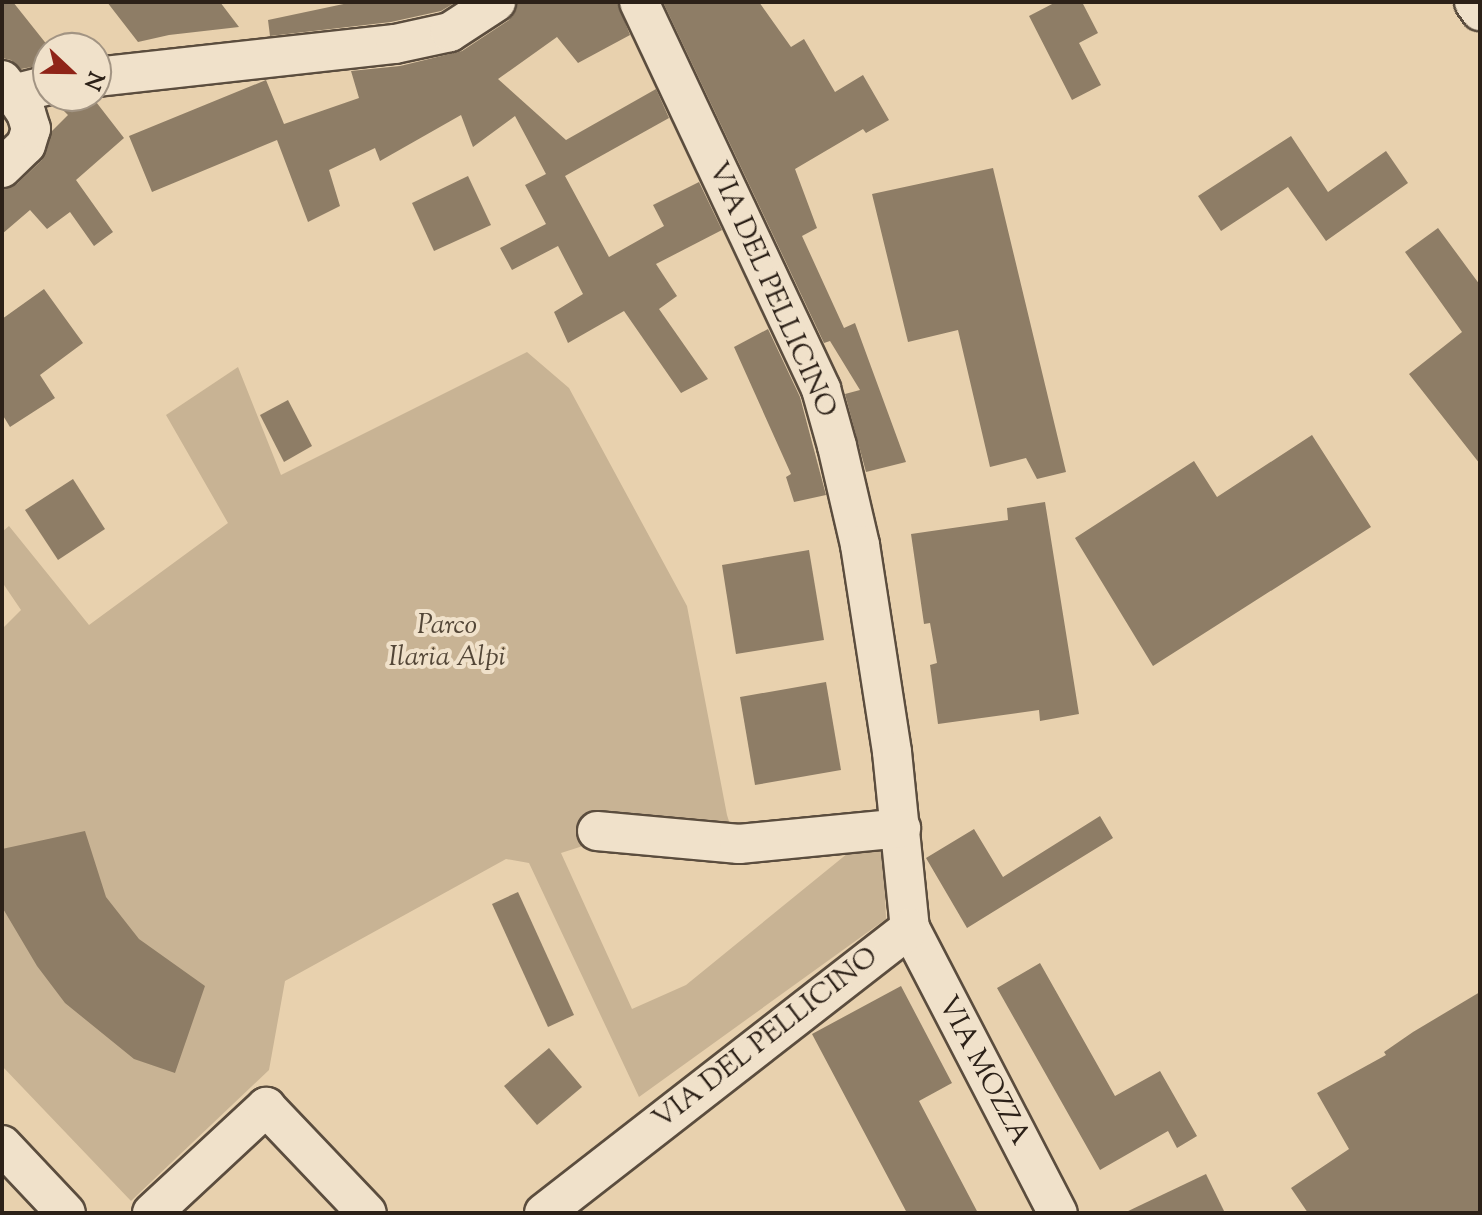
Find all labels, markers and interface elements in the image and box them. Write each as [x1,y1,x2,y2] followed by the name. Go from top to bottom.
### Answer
[32,32,112,112] north arrow
[74,66,111,94] text: N
[700,157,842,423] street label: VIA DEL PELLICINO
[389,609,505,675] park label: Parco Ilaria Alpi
[647,941,885,1137] street label: VIA DEL PELLICINO
[930,991,1036,1151] street label: VIA MOZZA

